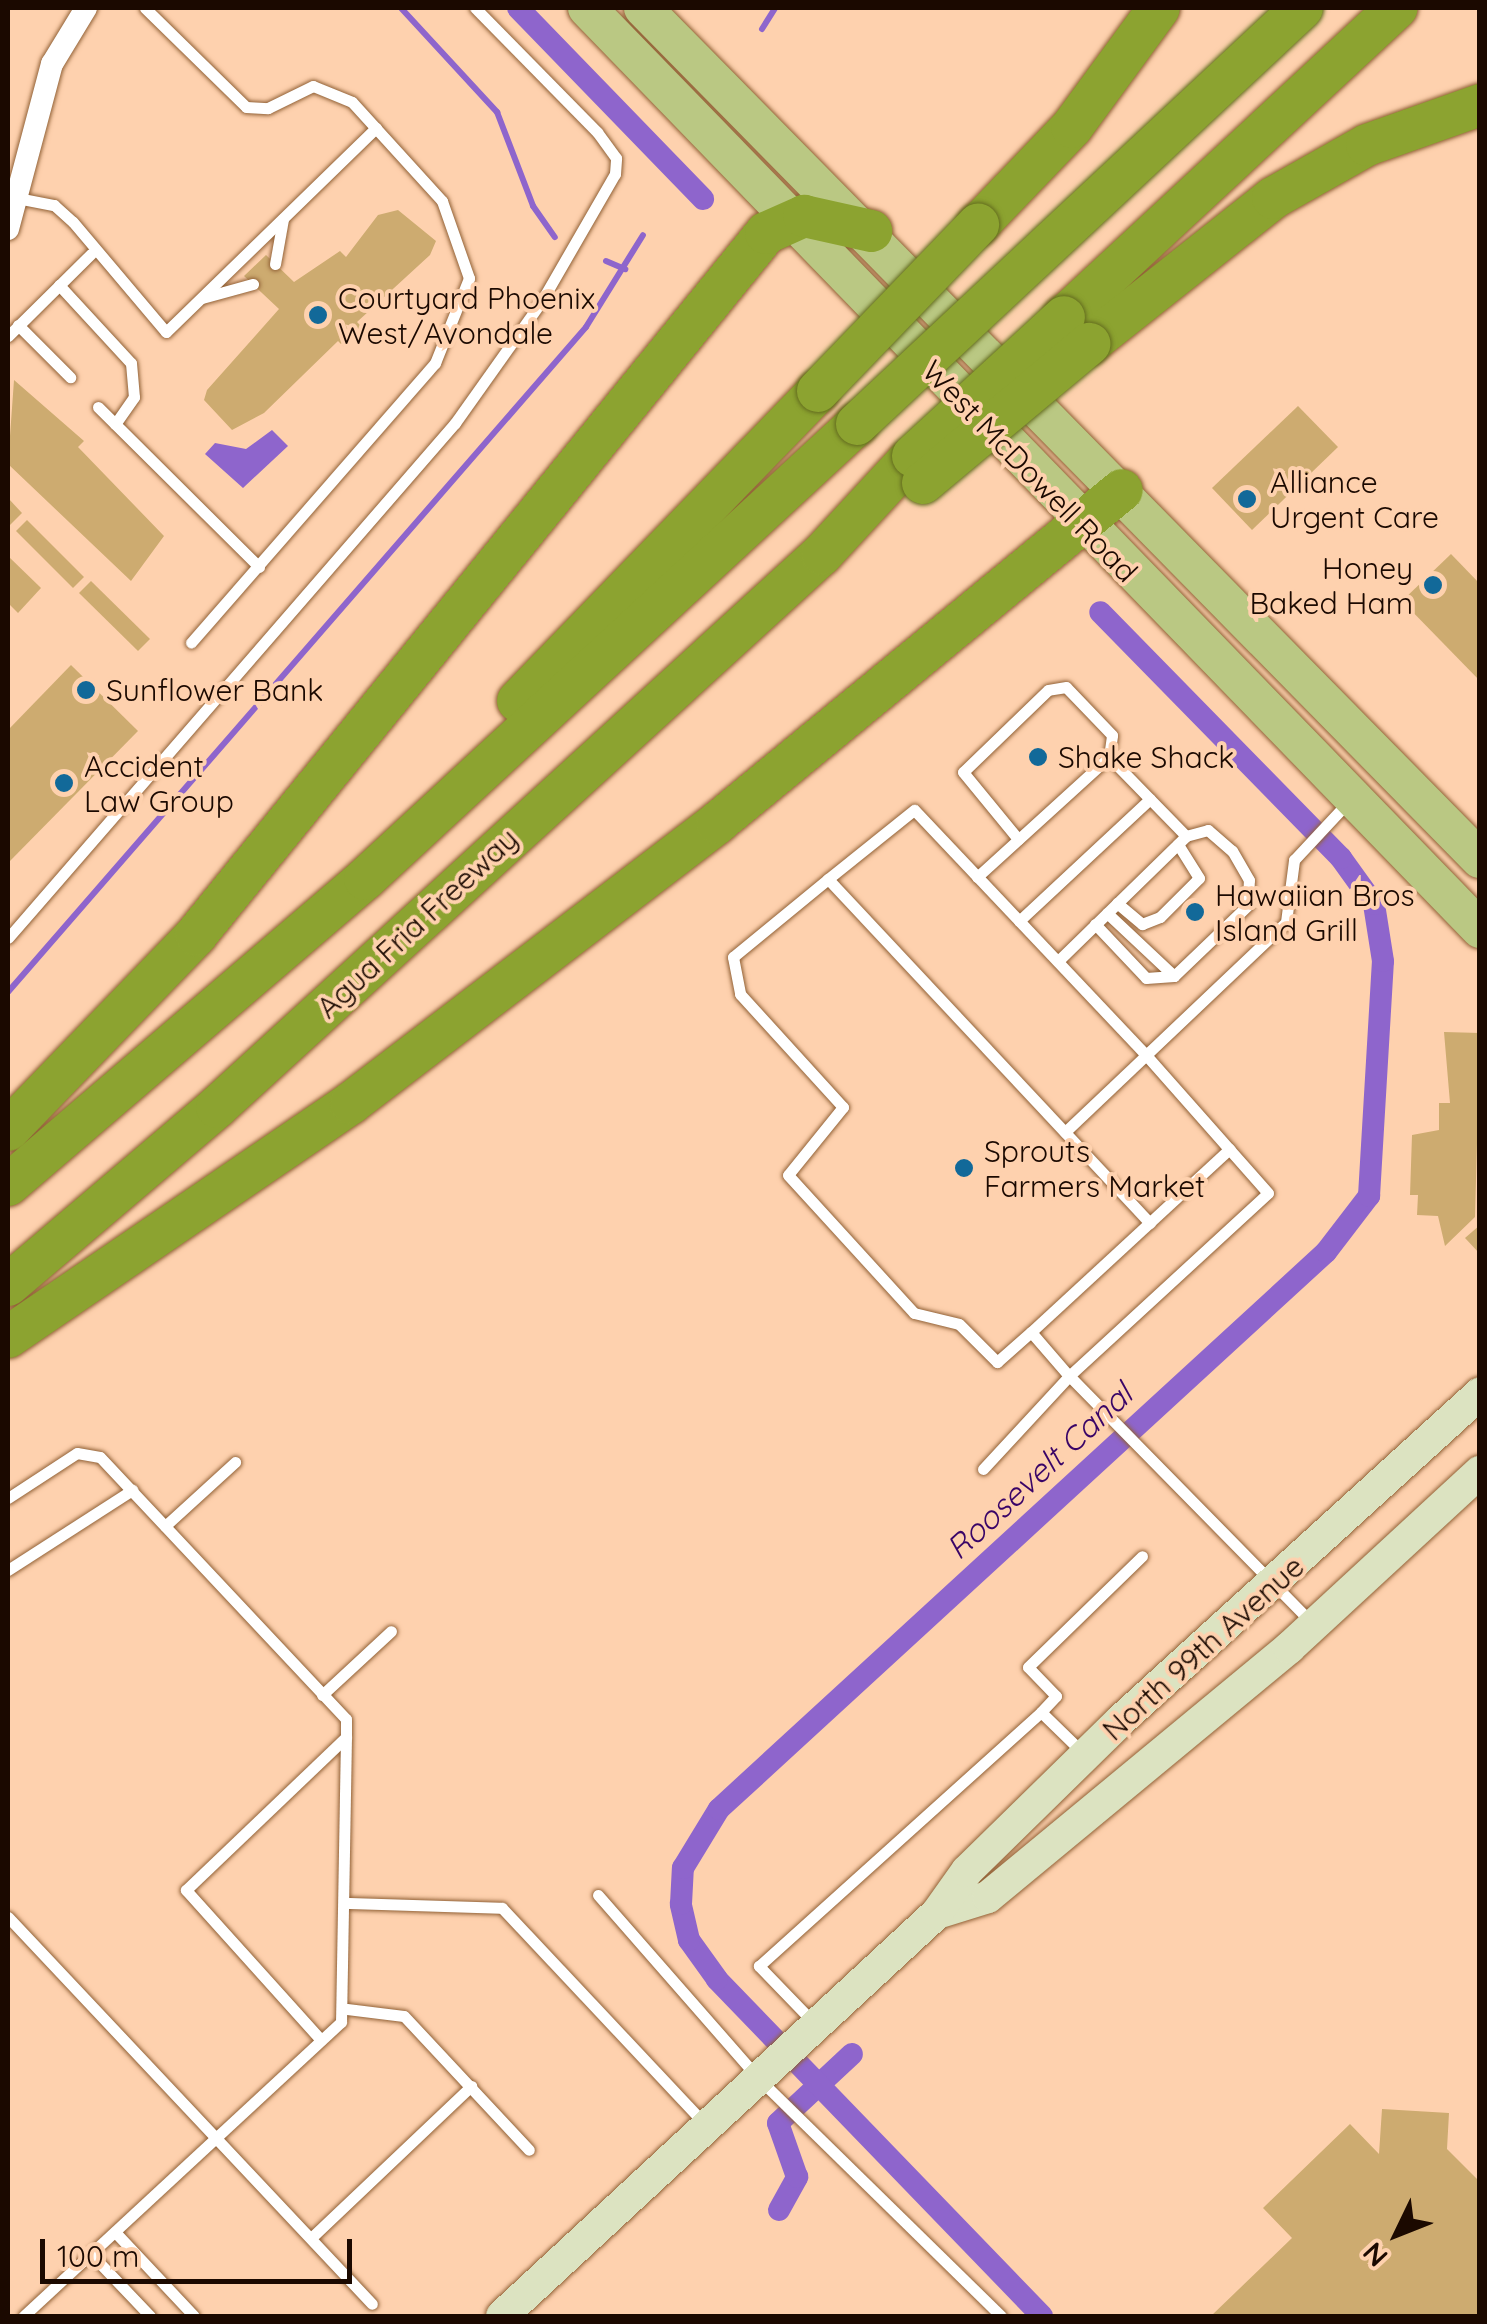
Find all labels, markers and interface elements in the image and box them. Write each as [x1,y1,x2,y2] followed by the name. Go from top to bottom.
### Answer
[338,280,595,350] place label: Courtyard Phoenix West/Avondale
[307,304,329,326] marker: Courtyard Phoenix West/Avondale
[915,353,1145,589] street label: West McDowell Road
[1270,464,1439,534] place label: Alliance Urgent Care
[1234,486,1260,512] marker: Alliance Urgent Care
[1249,550,1413,620] place label: Honey Baked Ham
[1422,574,1444,596] marker: Honey Baked Ham
[106,672,323,708] place label: Sunflower Bank
[75,679,97,701] marker: Sunflower Bank
[1058,739,1234,775] place label: Shake Shack
[1027,746,1049,768] marker: Shake Shack
[84,748,234,818] place label: Accident Law Group
[53,772,75,794] marker: Accident Law Group
[309,821,525,1025] street label: Agua Fria Freeway
[1215,877,1415,948] place label: Hawaiian Bros Island Grill
[1184,901,1206,923] marker: Hawaiian Bros Island Grill
[984,1133,1205,1204] place label: Sprouts Farmers Market
[953,1157,975,1179] marker: Sprouts Farmers Market
[938,1375,1140,1567] water label: Roosevelt Canal
[1095,1548,1311,1748] street label: North 99th Avenue
[1347,2184,1447,2284] north arrow
[45,2219,358,2281] scale bar
[1355,2235,1395,2274] text: N
[57,2237,139,2275] text: 100 m

